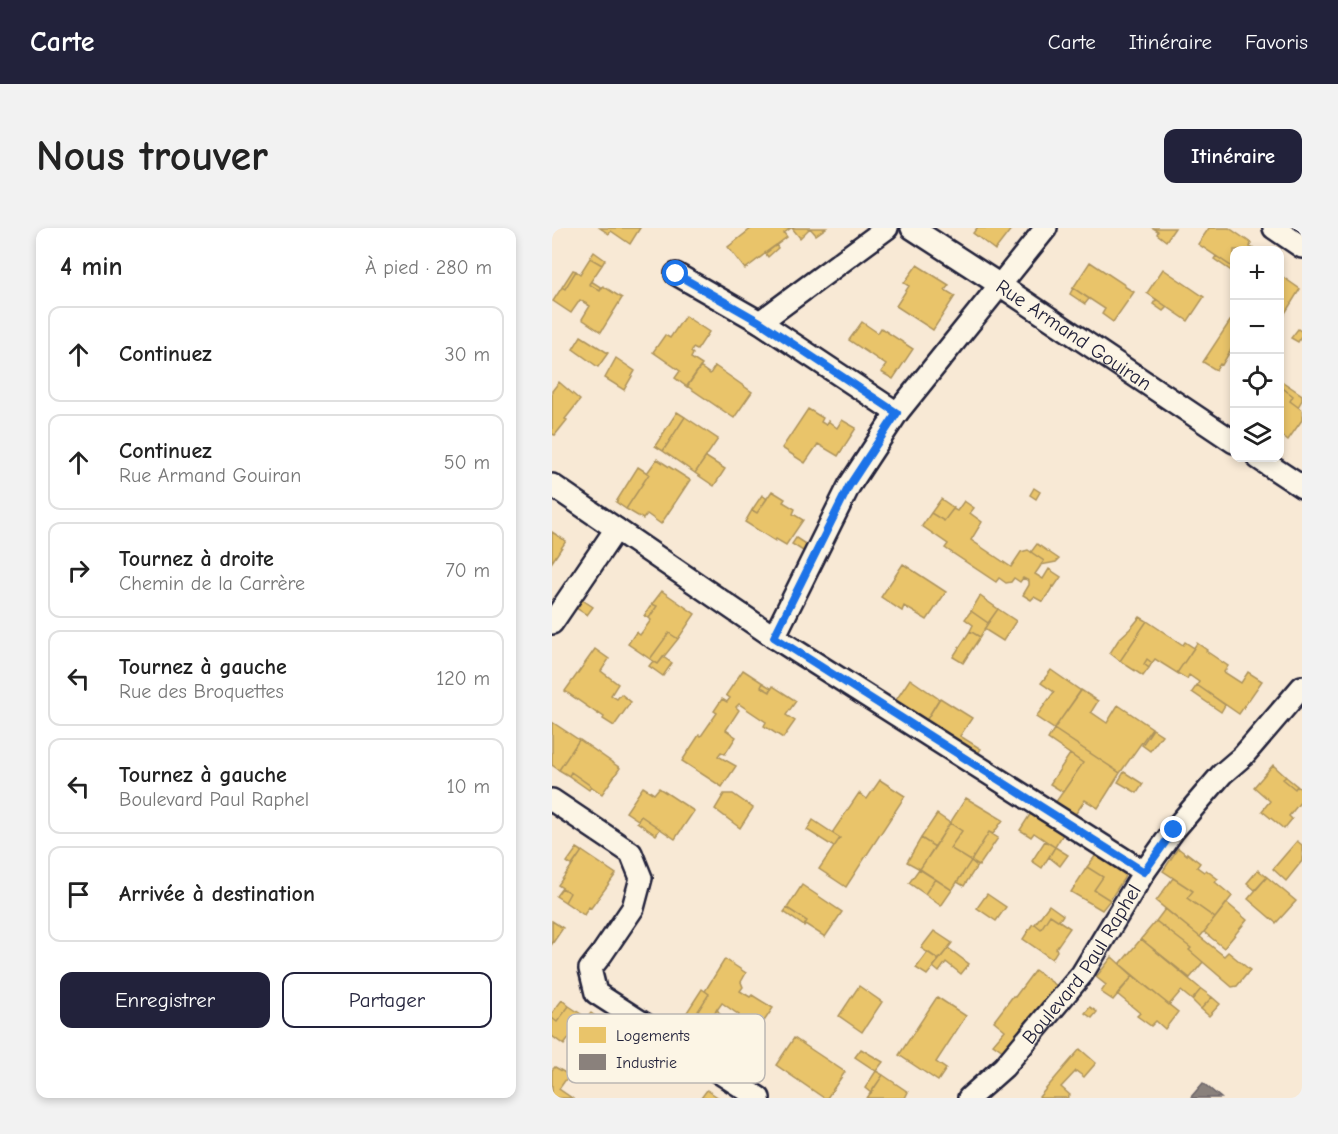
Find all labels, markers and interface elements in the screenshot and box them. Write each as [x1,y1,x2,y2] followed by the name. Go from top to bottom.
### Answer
[30,26,95,58] text: Carte
[1048,30,1096,54] text: Carte
[1129,30,1212,54] text: Itinéraire
[1245,30,1308,54] text: Favoris
[1164,129,1302,183] button: Itinéraire
[36,132,268,181] text: Nous trouver
[1230,246,1284,462] map controls
[1230,246,1284,300] button: +
[60,252,123,282] text: 4 min
[365,256,492,279] text: À pied · 280 m
[662,260,688,286] route start
[992,275,1156,395] street label: Rue Armand Gouiran
[1230,300,1284,354] button: −
[62,338,95,371] icon: ahead
[119,341,212,367] text: Continuez
[444,343,490,366] text: 30 m
[1230,354,1284,408] button: locate
[1230,408,1284,462] button: layers
[119,438,212,464] text: Continuez
[62,446,95,479] icon: ahead
[444,451,490,474] text: 50 m
[119,464,301,487] text: Rue Armand Gouiran
[119,546,274,572] text: Tournez à droite
[62,554,95,587] icon: right
[445,559,490,582] text: 70 m
[119,572,305,595] text: Chemin de la Carrère
[119,654,287,680] text: Tournez à gauche
[62,662,95,695] icon: left
[436,667,490,690] text: 120 m
[119,680,284,703] text: Rue des Broquettes
[119,762,287,788] text: Tournez à gauche
[62,770,95,803] icon: left
[447,775,490,798] text: 10 m
[119,788,309,811] text: Boulevard Paul Raphel
[1160,816,1186,842] route end
[62,878,95,911] icon: arrive
[1017,880,1146,1049] street label: Boulevard Paul Raphel
[119,881,315,907] text: Arrivée à destination
[60,972,270,1028] button: Enregistrer
[282,972,492,1028] button: Partager
[567,1014,765,1083] legend
[616,1027,690,1045] text: Logements
[616,1054,677,1072] text: Industrie

